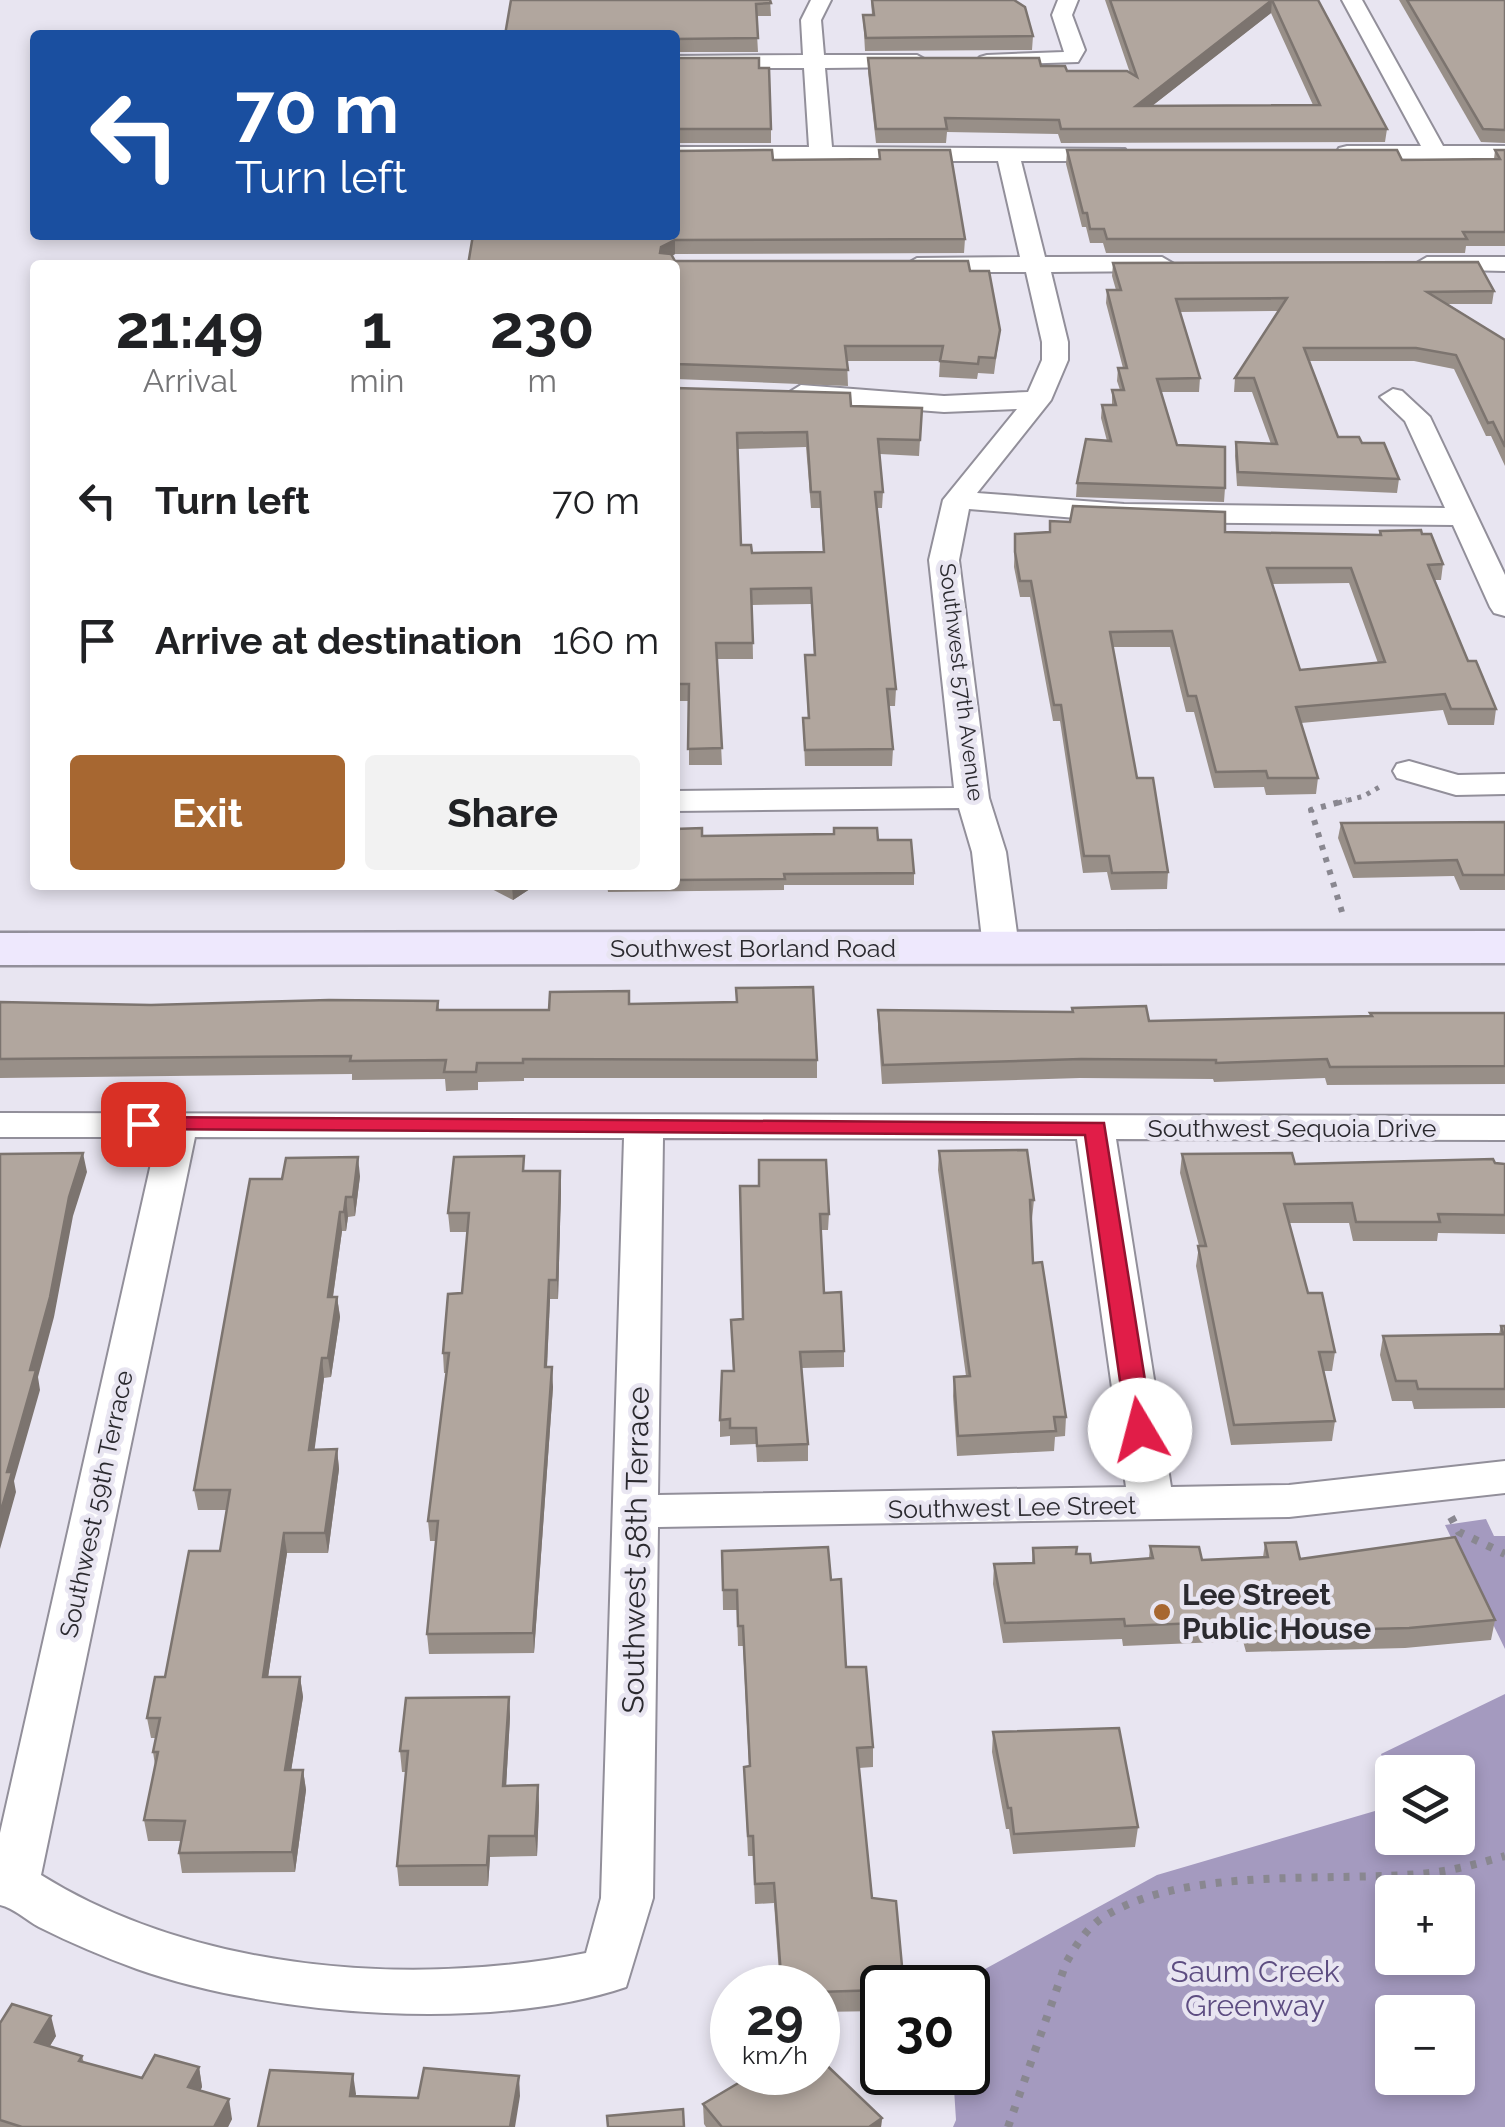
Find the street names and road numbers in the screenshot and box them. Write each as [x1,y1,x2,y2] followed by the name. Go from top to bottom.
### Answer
[935,562,990,803] street label: Southwest 57th Avenue
[610,933,896,963] street label: Southwest Borland Road
[1147,1113,1437,1143] street label: Southwest Sequoia Drive
[53,1368,139,1640] street label: Southwest 59th Terrace
[615,1386,656,1714] street label: Southwest 58th Terrace
[888,1490,1137,1524] street label: Southwest Lee Street

